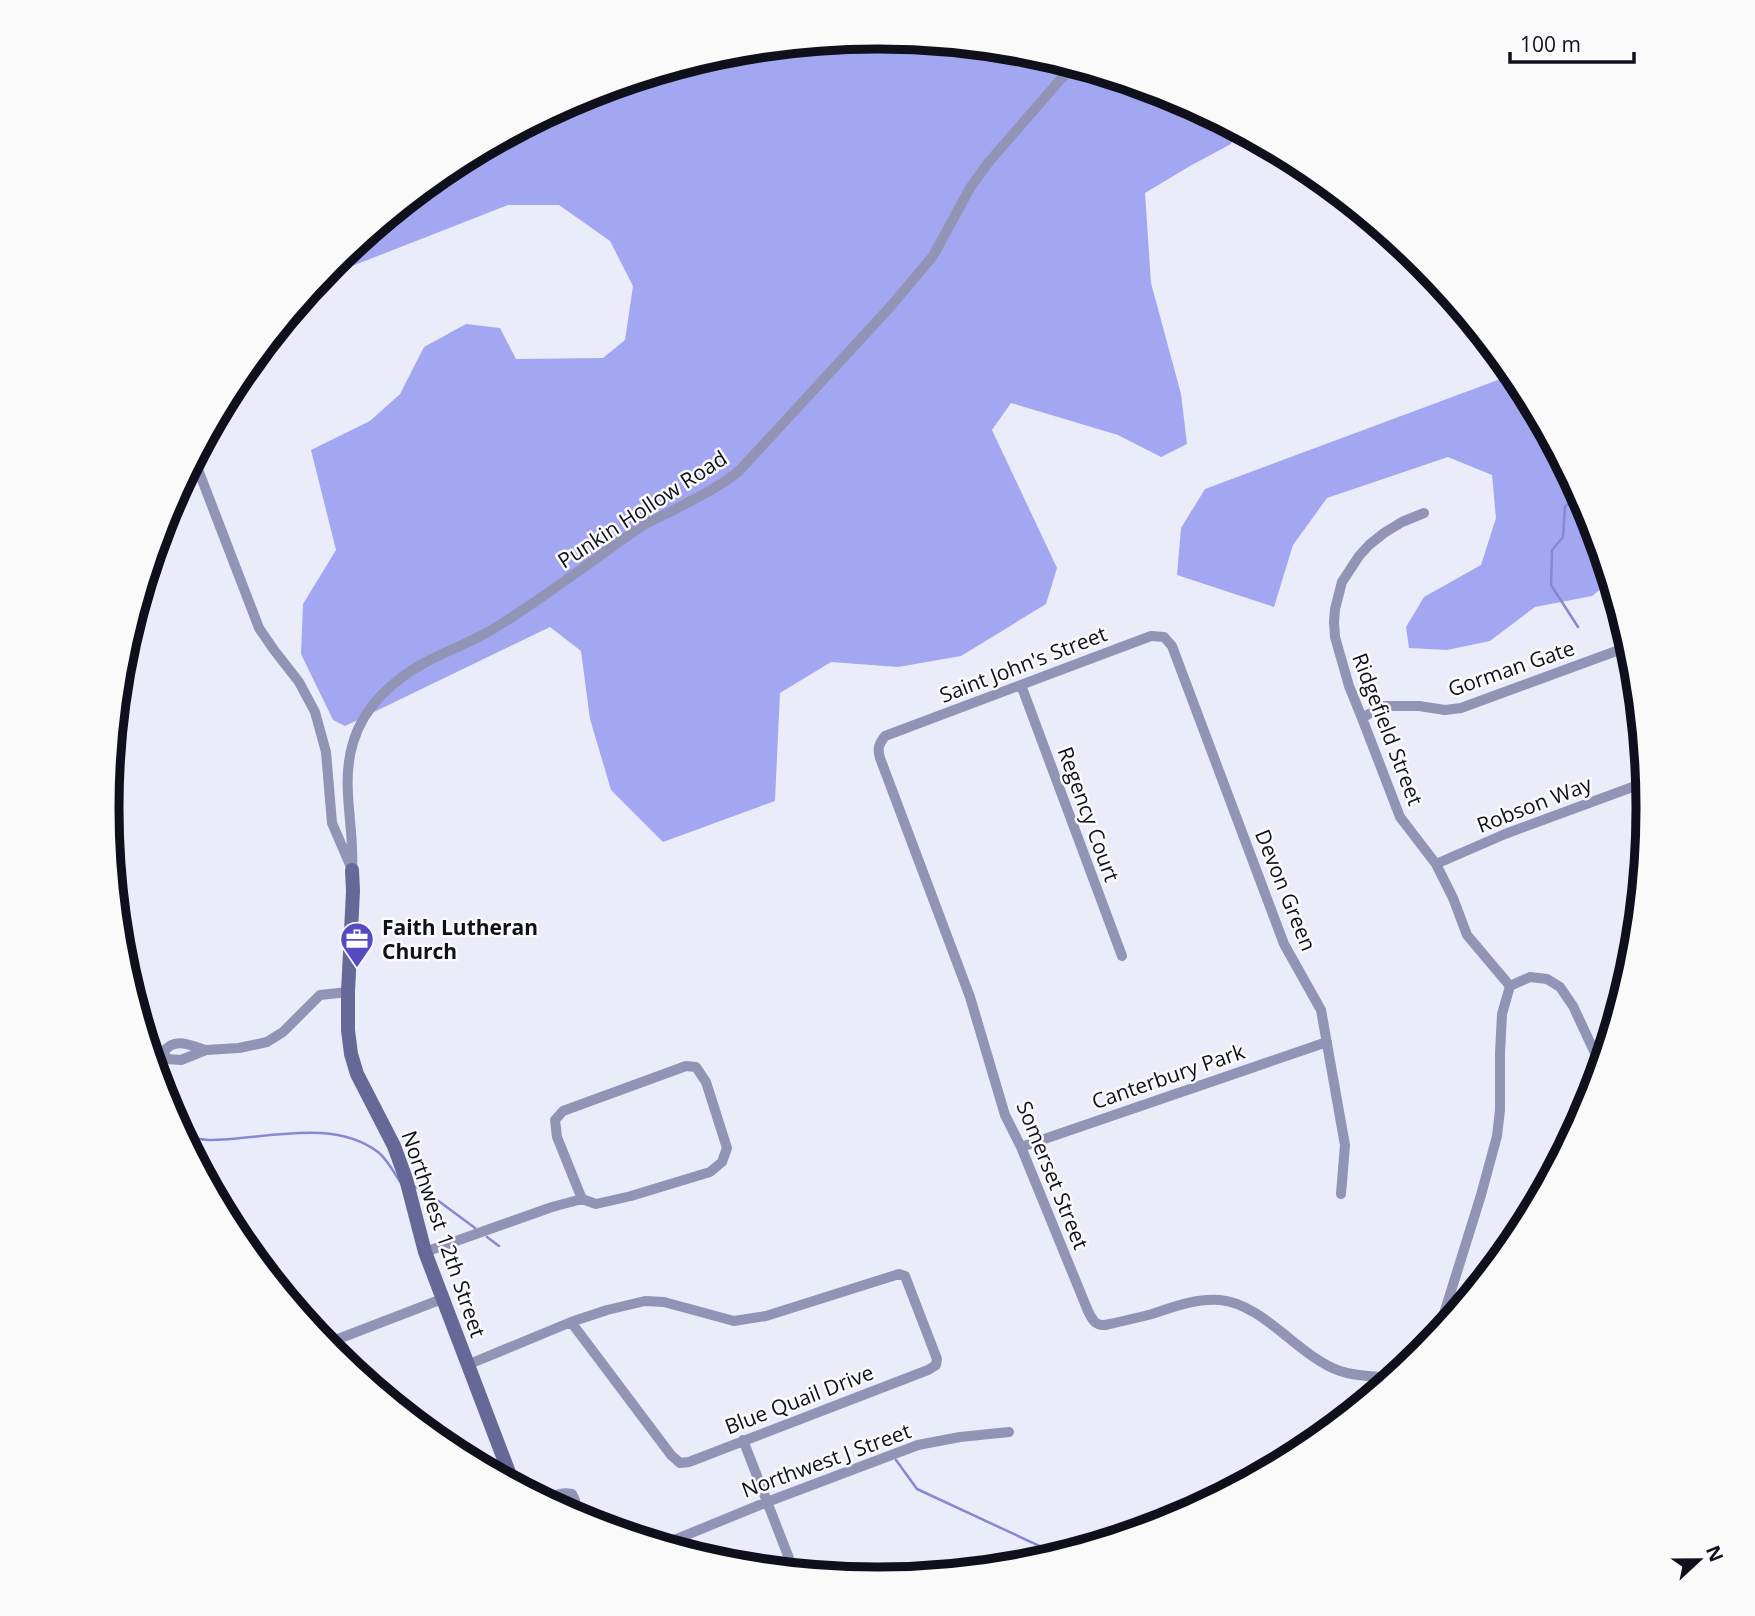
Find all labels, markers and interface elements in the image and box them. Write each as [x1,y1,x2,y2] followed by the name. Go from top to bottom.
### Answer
[1510,21,1634,65] scale bar
[1520,30,1581,58] text: 100 m
[552,444,732,574] street label: Punkin Hollow Road
[935,619,1111,709] street label: Saint John's Street
[1444,633,1578,703] street label: Gorman Gate
[1346,649,1430,809] street label: Ridgefield Street
[1052,743,1126,885] street label: Regency Court
[1473,769,1596,839] street label: Robson Way
[1249,825,1323,955] street label: Devon Green
[382,913,538,965] place label: Faith Lutheran Church
[338,920,376,969] office icon: Faith Lutheran Church
[1088,1037,1248,1115] street label: Canterbury Park
[1011,1097,1095,1253] street label: Somerset Street
[395,1127,493,1341] street label: Northwest 12th Street
[721,1358,877,1440] street label: Blue Quail Drive
[738,1416,914,1504] street label: Northwest J Street
[1664,1525,1734,1595] north arrow
[1700,1542,1730,1566] text: N

